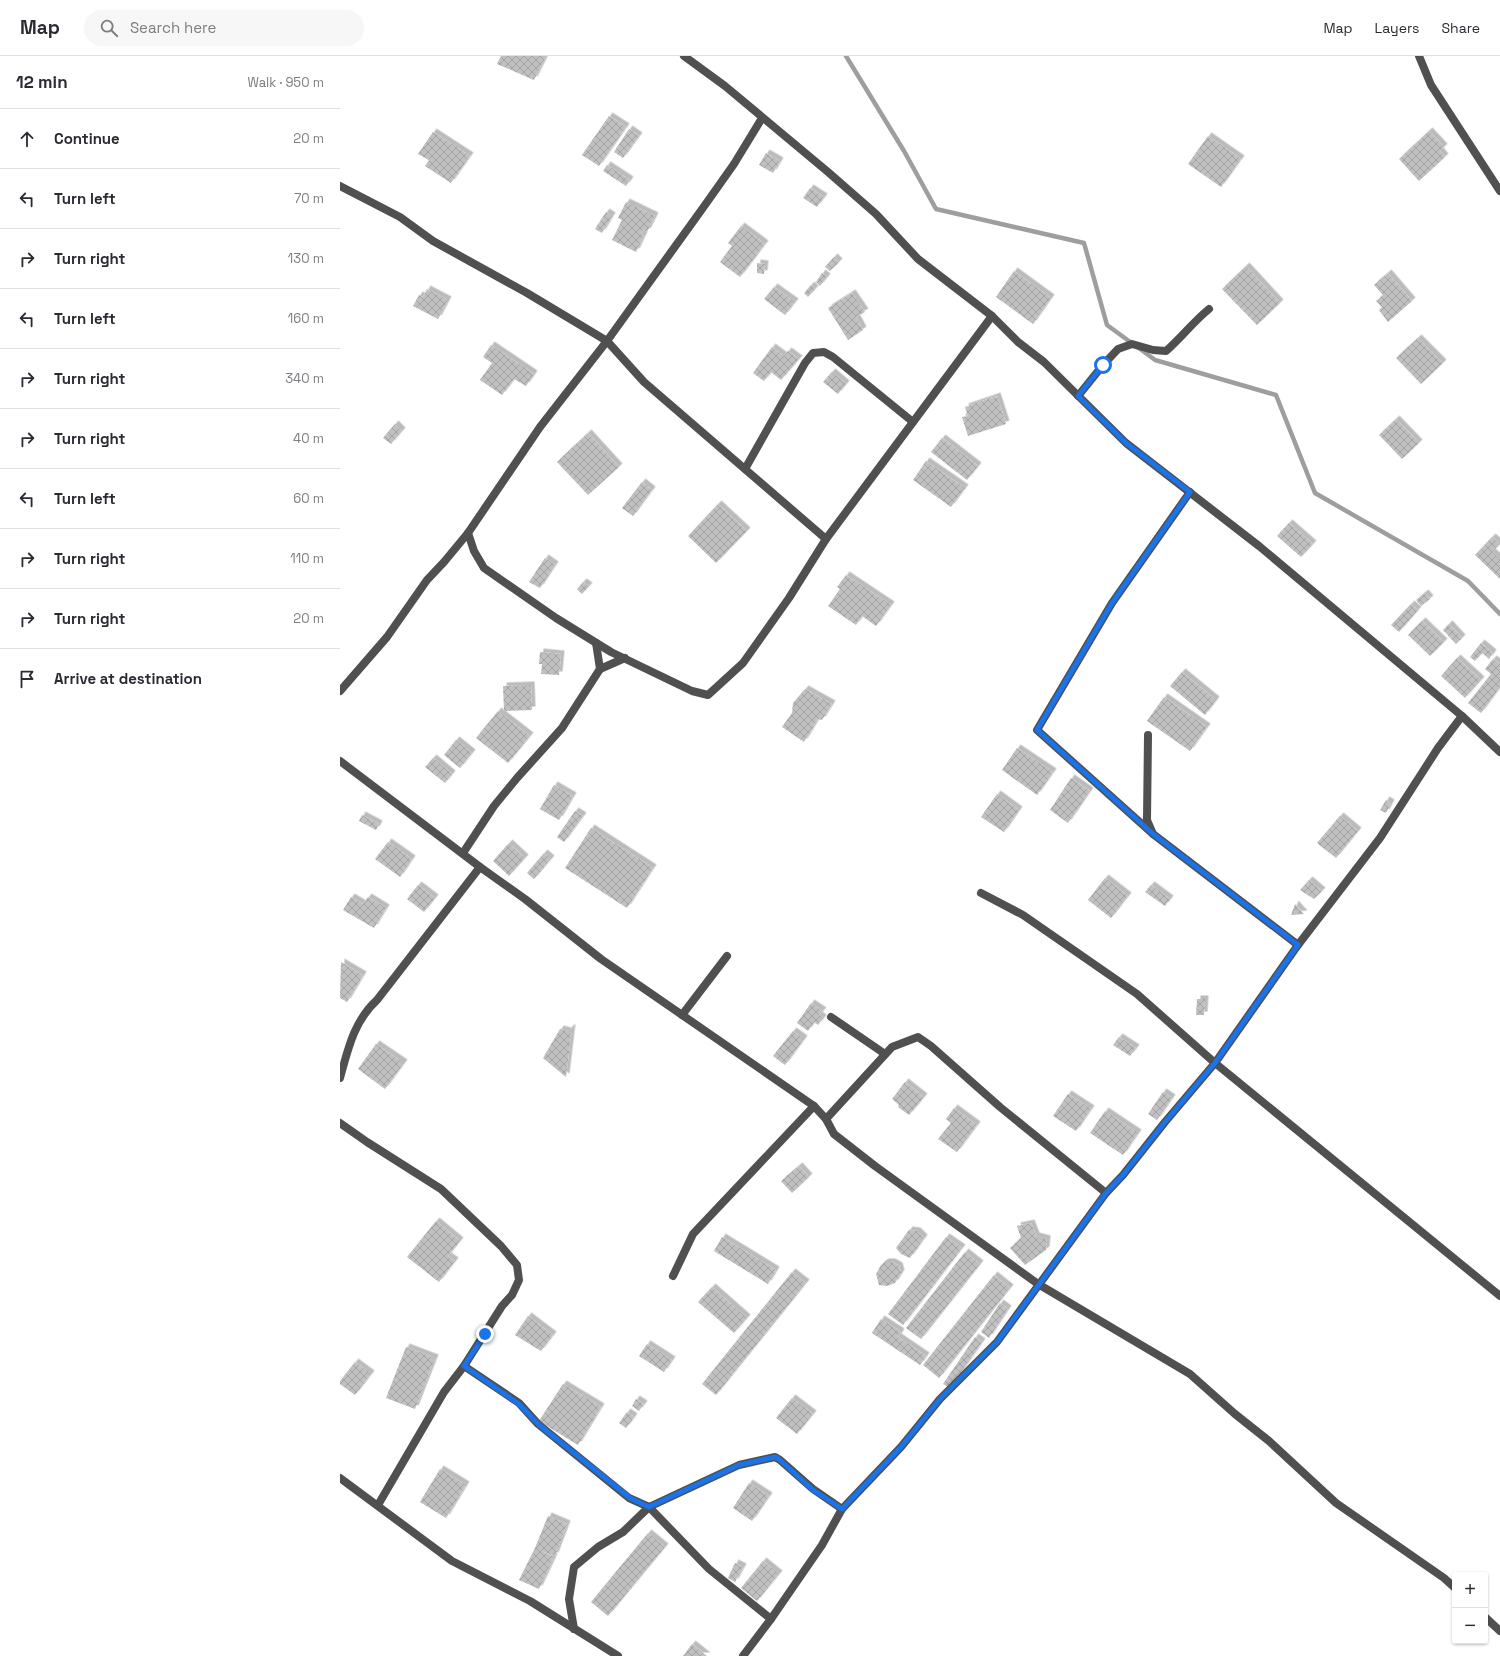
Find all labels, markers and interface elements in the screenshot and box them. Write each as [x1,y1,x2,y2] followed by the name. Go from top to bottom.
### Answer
[84,10,364,46] search box
[20,15,60,40] text: Map
[98,17,120,39] icon: search
[130,18,216,37] text: Search here
[1323,19,1353,37] text: Map
[1375,19,1419,37] text: Layers
[1441,19,1480,37] text: Share
[16,71,68,93] text: 12 min
[247,74,324,91] text: Walk · 950 m
[16,128,38,150] icon: ahead
[54,129,120,148] text: Continue
[293,130,324,147] text: 20 m
[16,188,38,210] icon: left
[54,189,116,208] text: Turn left
[294,190,324,207] text: 70 m
[16,248,38,270] icon: right
[54,249,125,268] text: Turn right
[288,250,324,267] text: 130 m
[16,308,38,330] icon: left
[54,309,116,328] text: Turn left
[288,310,324,327] text: 160 m
[1094,356,1112,374] route start
[16,368,38,390] icon: right
[54,369,125,388] text: Turn right
[285,370,324,387] text: 340 m
[16,428,38,450] icon: right
[54,429,125,448] text: Turn right
[293,430,324,447] text: 40 m
[16,488,38,510] icon: left
[54,489,116,508] text: Turn left
[293,490,324,507] text: 60 m
[16,548,38,570] icon: right
[54,549,125,568] text: Turn right
[290,550,324,567] text: 110 m
[16,608,38,630] icon: right
[54,609,125,628] text: Turn right
[293,610,324,627] text: 20 m
[16,668,38,690] icon: arrive
[54,669,202,688] text: Arrive at destination
[476,1325,494,1343] route end
[1452,1572,1488,1644] map controls
[1452,1572,1488,1608] button: +
[1452,1608,1488,1644] button: −

